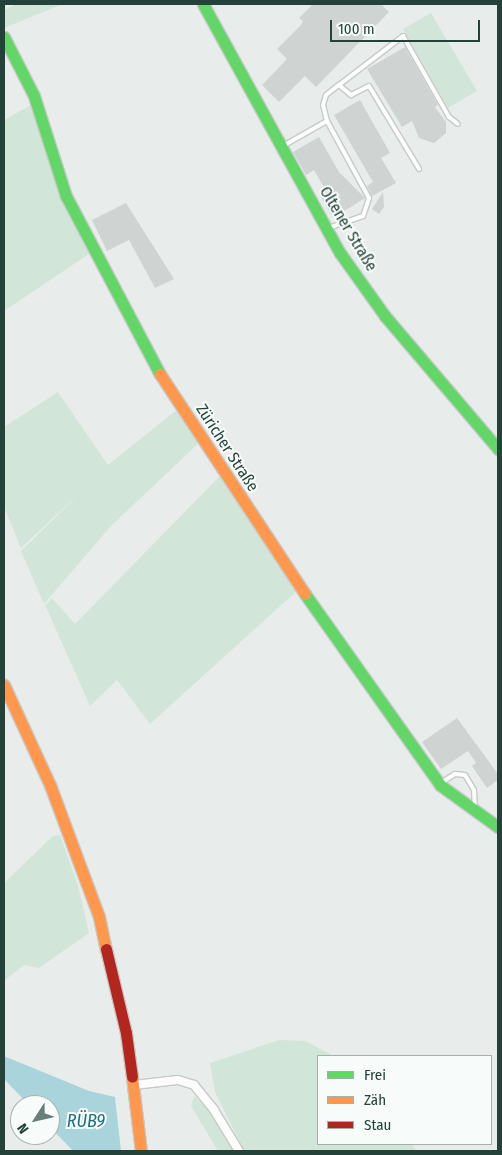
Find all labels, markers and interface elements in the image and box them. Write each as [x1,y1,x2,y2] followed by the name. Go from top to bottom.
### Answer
[332,10,482,42] scale bar
[338,20,375,38] text: 100 m
[315,183,381,275] street label: Oltener Straße
[192,401,262,495] street label: Züricher Straße
[317,1055,492,1145] legend
[364,1066,386,1084] text: Frei
[364,1091,386,1109] text: Zäh
[10,1095,60,1145] north arrow
[67,1110,105,1132] water label: RÜB9
[364,1116,391,1134] text: Stau
[14,1120,32,1137] text: N

